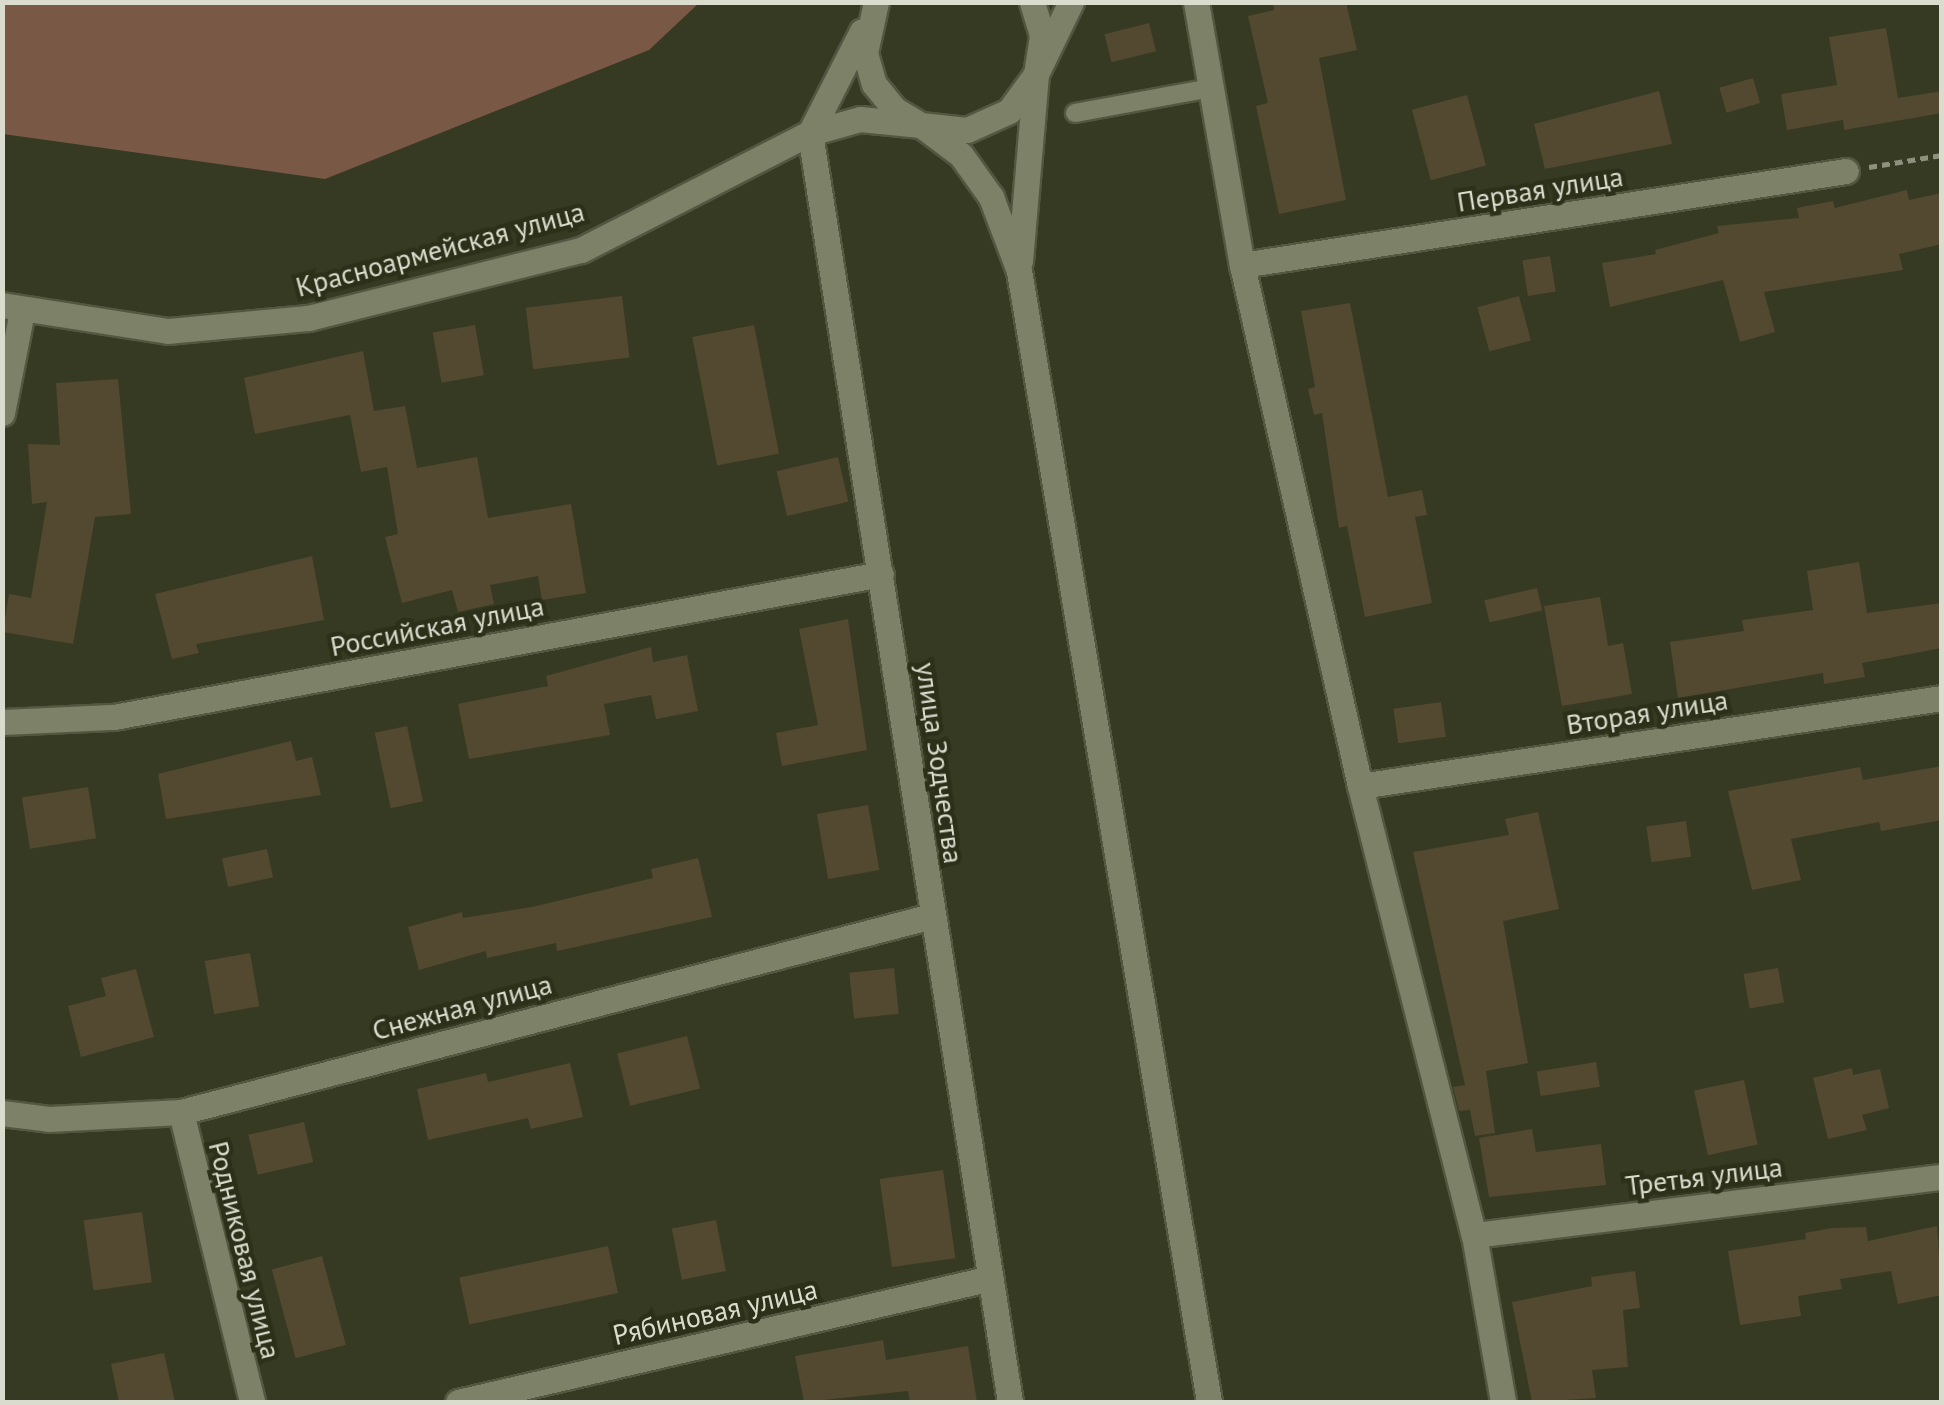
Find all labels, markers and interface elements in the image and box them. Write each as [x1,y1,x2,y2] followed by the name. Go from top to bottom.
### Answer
[1455,159,1625,219] street label: Первая улица
[292,194,588,304] street label: Красноармейская улица
[327,589,547,663] street label: Российская улица
[909,660,971,866] street label: улица Зодчества
[1564,683,1730,741] street label: Вторая улица
[368,967,556,1047] street label: Снежная улица
[202,1138,288,1362] street label: Родниковая улица
[1624,1150,1784,1202] street label: Третья улица
[610,1272,820,1352] street label: Рябиновая улица

